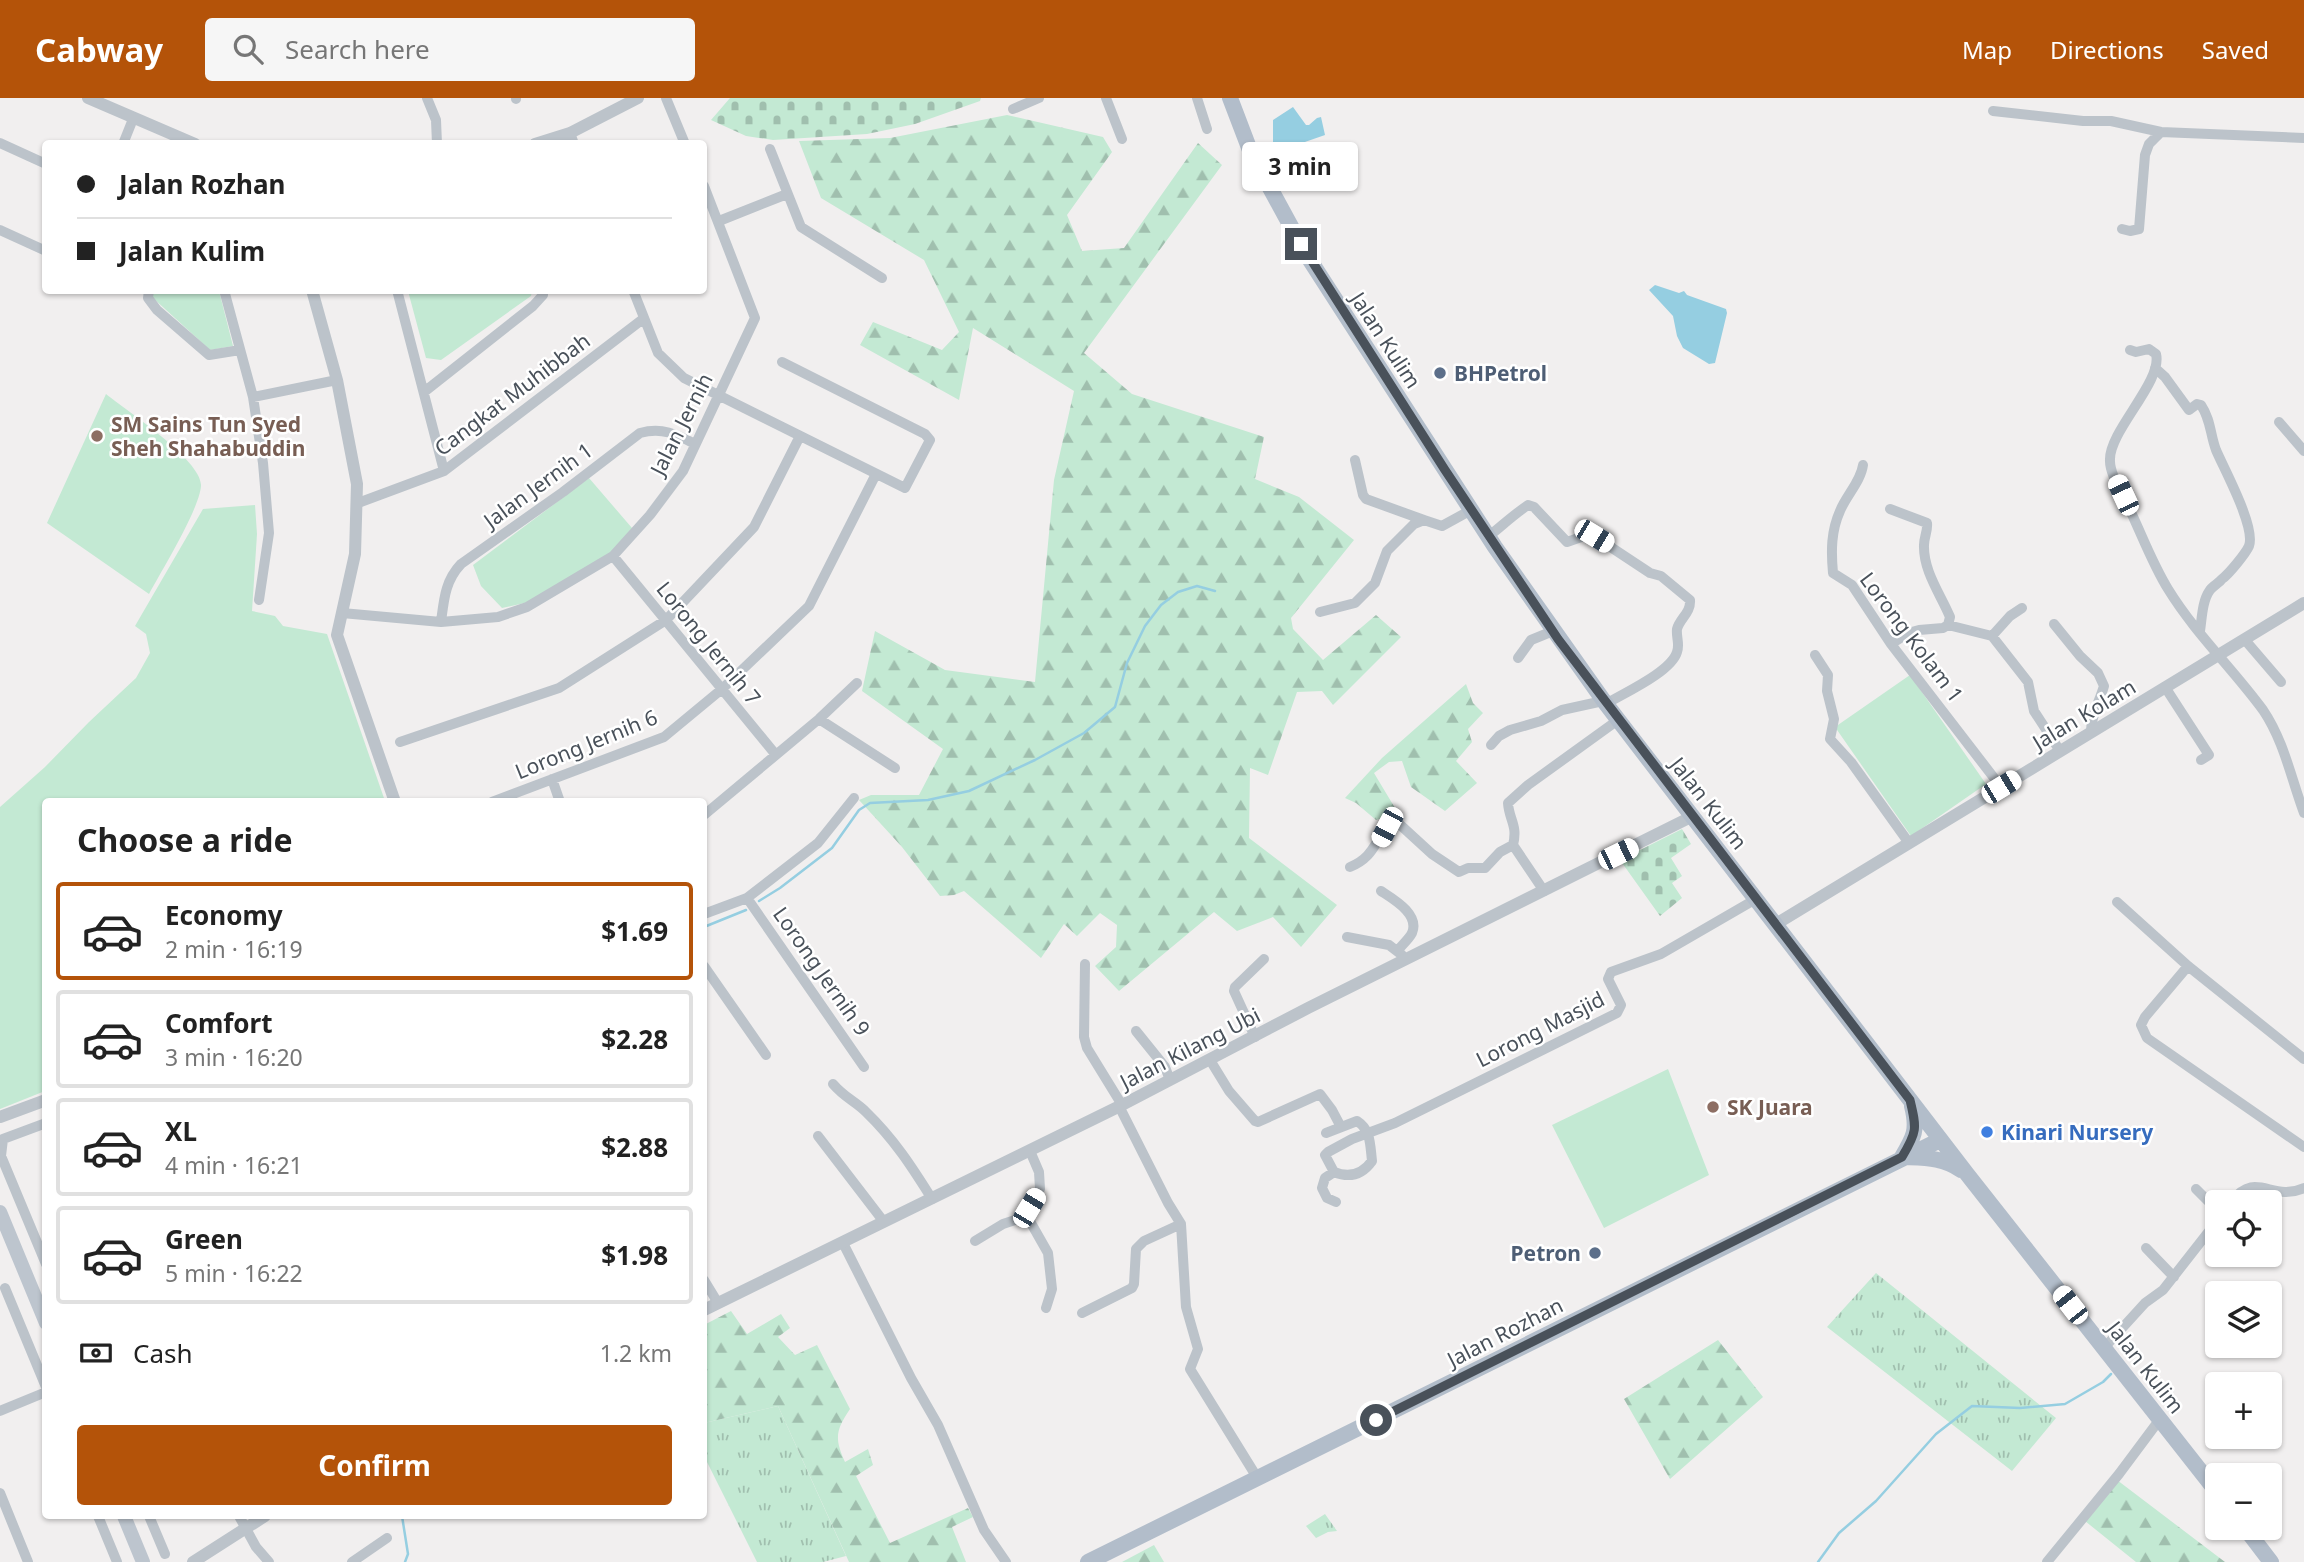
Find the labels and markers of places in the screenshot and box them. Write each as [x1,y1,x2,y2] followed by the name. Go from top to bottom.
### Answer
[1454,359,1547,387] place label: BHPetrol
[1432,365,1448,381] marker: BHPetrol
[111,410,305,462] place label: SM Sains Tun Syed Sheh Shahabuddin
[89,428,105,444] marker: SM Sains Tun Syed Sheh Shahabuddin
[1727,1093,1813,1121] place label: SK Juara
[1705,1099,1721,1115] marker: SK Juara
[2001,1118,2153,1146] place label: Kinari Nursery
[1979,1124,1995,1140] marker: Kinari Nursery
[1511,1239,1581,1267] place label: Petron
[1587,1245,1603,1261] marker: Petron

